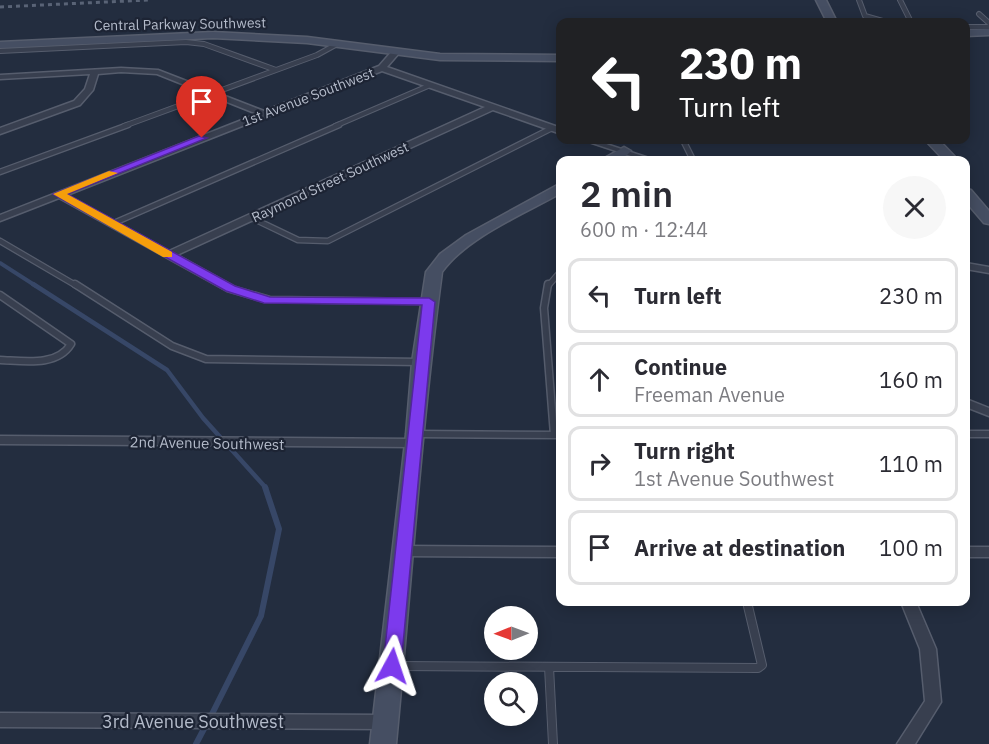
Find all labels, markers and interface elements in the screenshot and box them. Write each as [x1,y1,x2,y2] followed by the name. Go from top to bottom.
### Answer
[94,13,266,35] street label: Central Parkway Southwest
[679,36,802,91] text: 230 m
[580,42,658,120] icon: left
[239,63,377,131] street label: 1st Avenue Southwest
[176,76,227,138] pin
[185,85,218,118] icon: arrive
[679,89,780,124] text: Turn left
[249,138,411,226] street label: Raymond Street Southwest
[580,170,673,217] text: 2 min
[883,176,946,239] button: close
[580,216,708,243] text: 600 m · 12:44
[583,279,616,312] icon: left
[634,281,722,310] text: Turn left
[879,281,943,310] text: 230 m
[634,352,727,381] text: Continue
[583,363,616,396] icon: ahead
[879,365,943,394] text: 160 m
[634,381,785,408] text: Freeman Avenue
[129,432,285,454] street label: 2nd Avenue Southwest
[634,436,735,465] text: Turn right
[583,447,616,480] icon: right
[879,449,943,478] text: 110 m
[634,465,834,492] text: 1st Avenue Southwest
[583,531,616,564] icon: arrive
[634,533,845,562] text: Arrive at destination
[879,533,943,562] text: 100 m
[484,606,538,660] north arrow
[484,606,538,726] map controls
[360,634,424,698] position arrow
[484,672,538,726] button: search
[102,710,284,733] street label: 3rd Avenue Southwest

